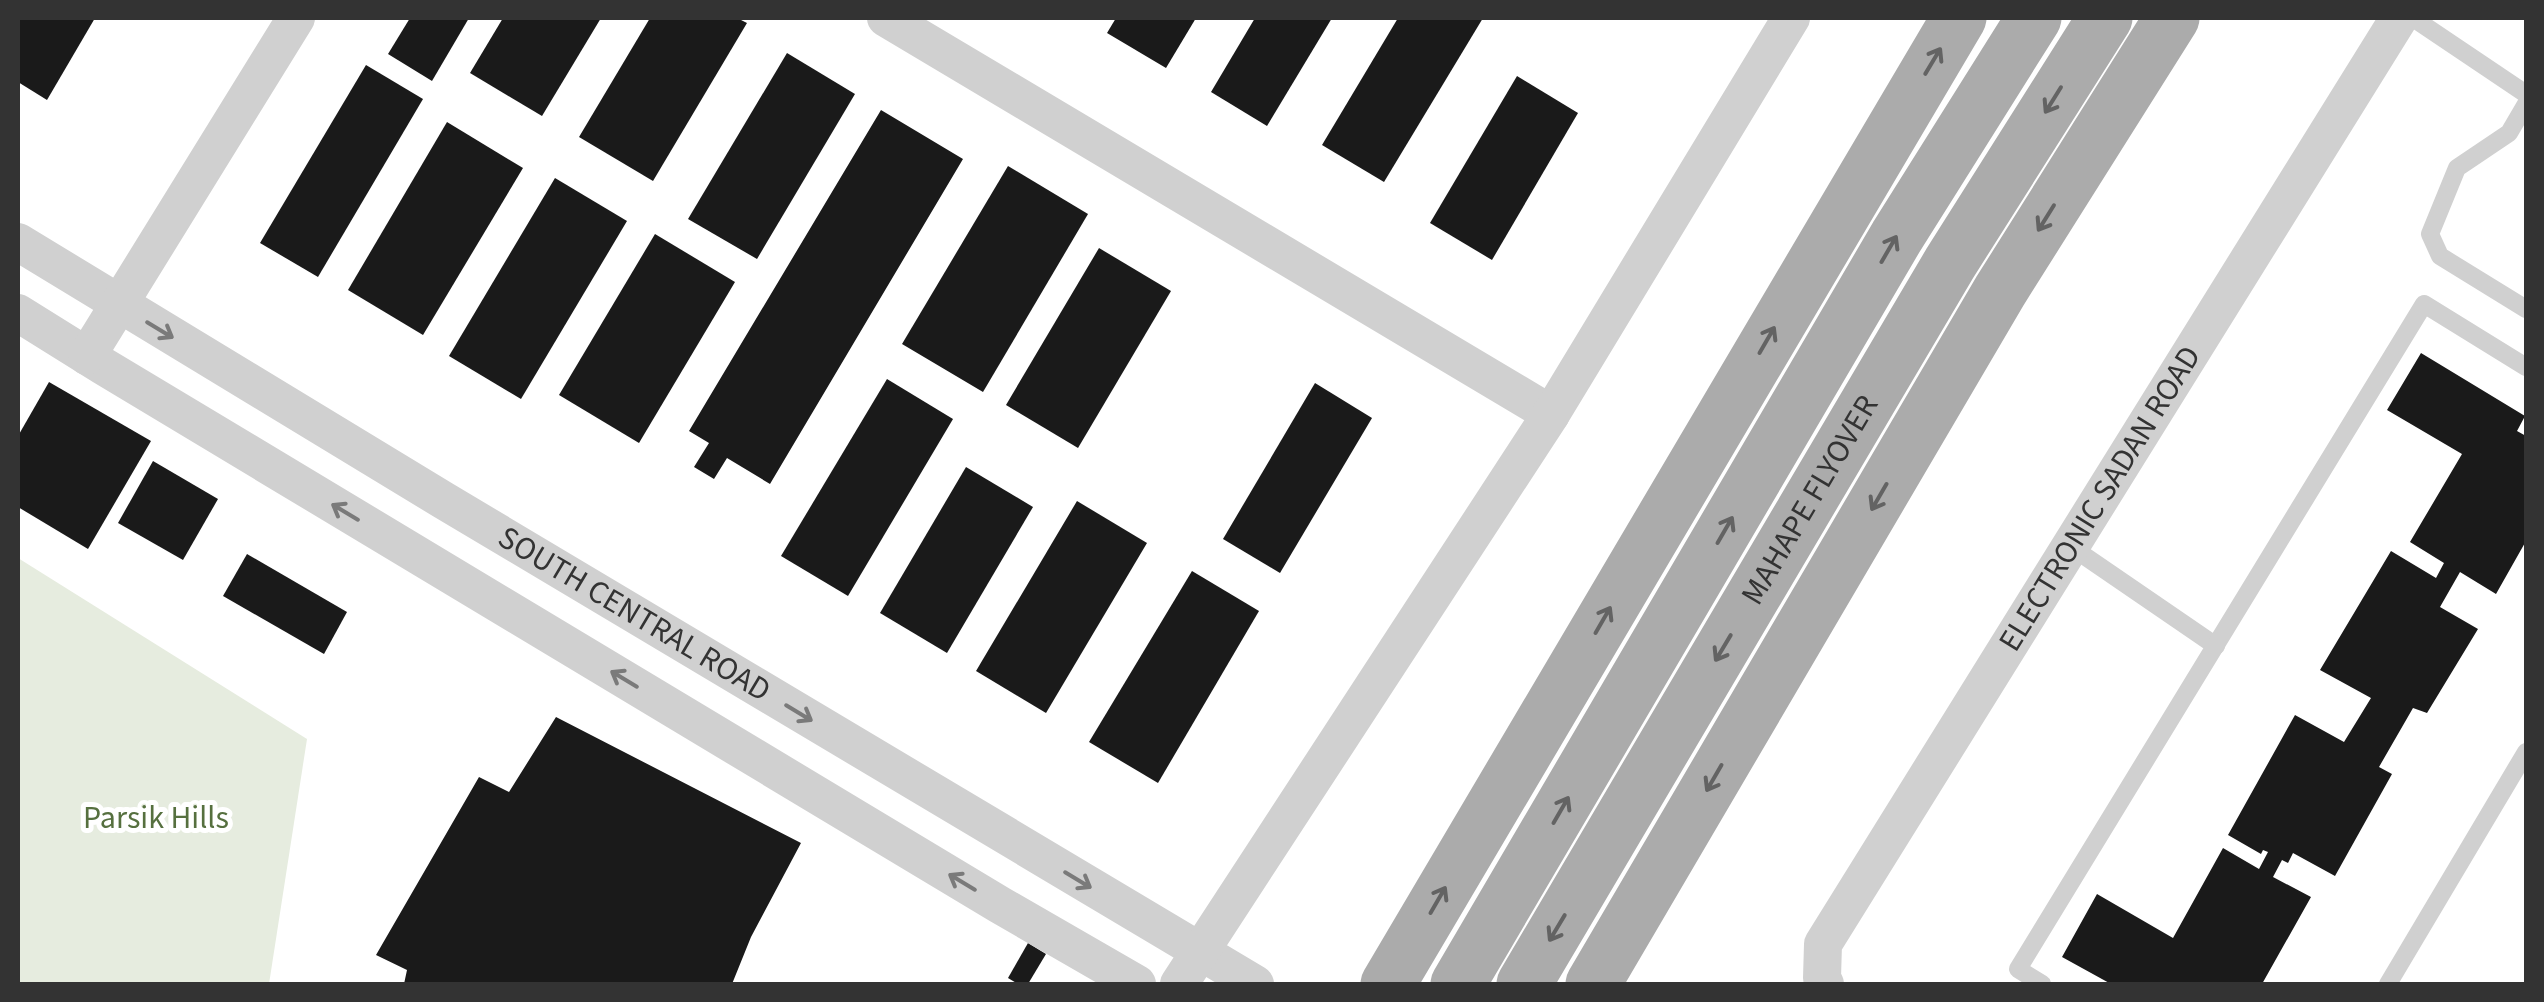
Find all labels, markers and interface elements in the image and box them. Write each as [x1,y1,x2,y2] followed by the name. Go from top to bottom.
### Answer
[1923,47,1943,76] one-way arrow
[2043,85,2063,114] one-way arrow
[2035,204,2056,232] one-way arrow
[1879,235,1899,264] one-way arrow
[145,320,174,340] one-way arrow
[1757,326,1777,355] one-way arrow
[1987,337,2212,660] street label: ELECTRONIC SADAN ROAD
[1730,387,1890,614] street label: MAHAPE FLYOVER
[1869,483,1889,511] one-way arrow
[331,502,360,522] one-way arrow
[489,515,779,713] street label: SOUTH CENTRAL ROAD
[1715,516,1735,545] one-way arrow
[1593,606,1613,635] one-way arrow
[1713,633,1733,662] one-way arrow
[610,669,639,689] one-way arrow
[784,703,813,723] one-way arrow
[1704,763,1724,792] one-way arrow
[83,795,229,841] park label: Parsik Hills
[1551,797,1571,825] one-way arrow
[1063,870,1092,890] one-way arrow
[948,872,977,892] one-way arrow
[1428,887,1448,915] one-way arrow
[1547,913,1567,942] one-way arrow

